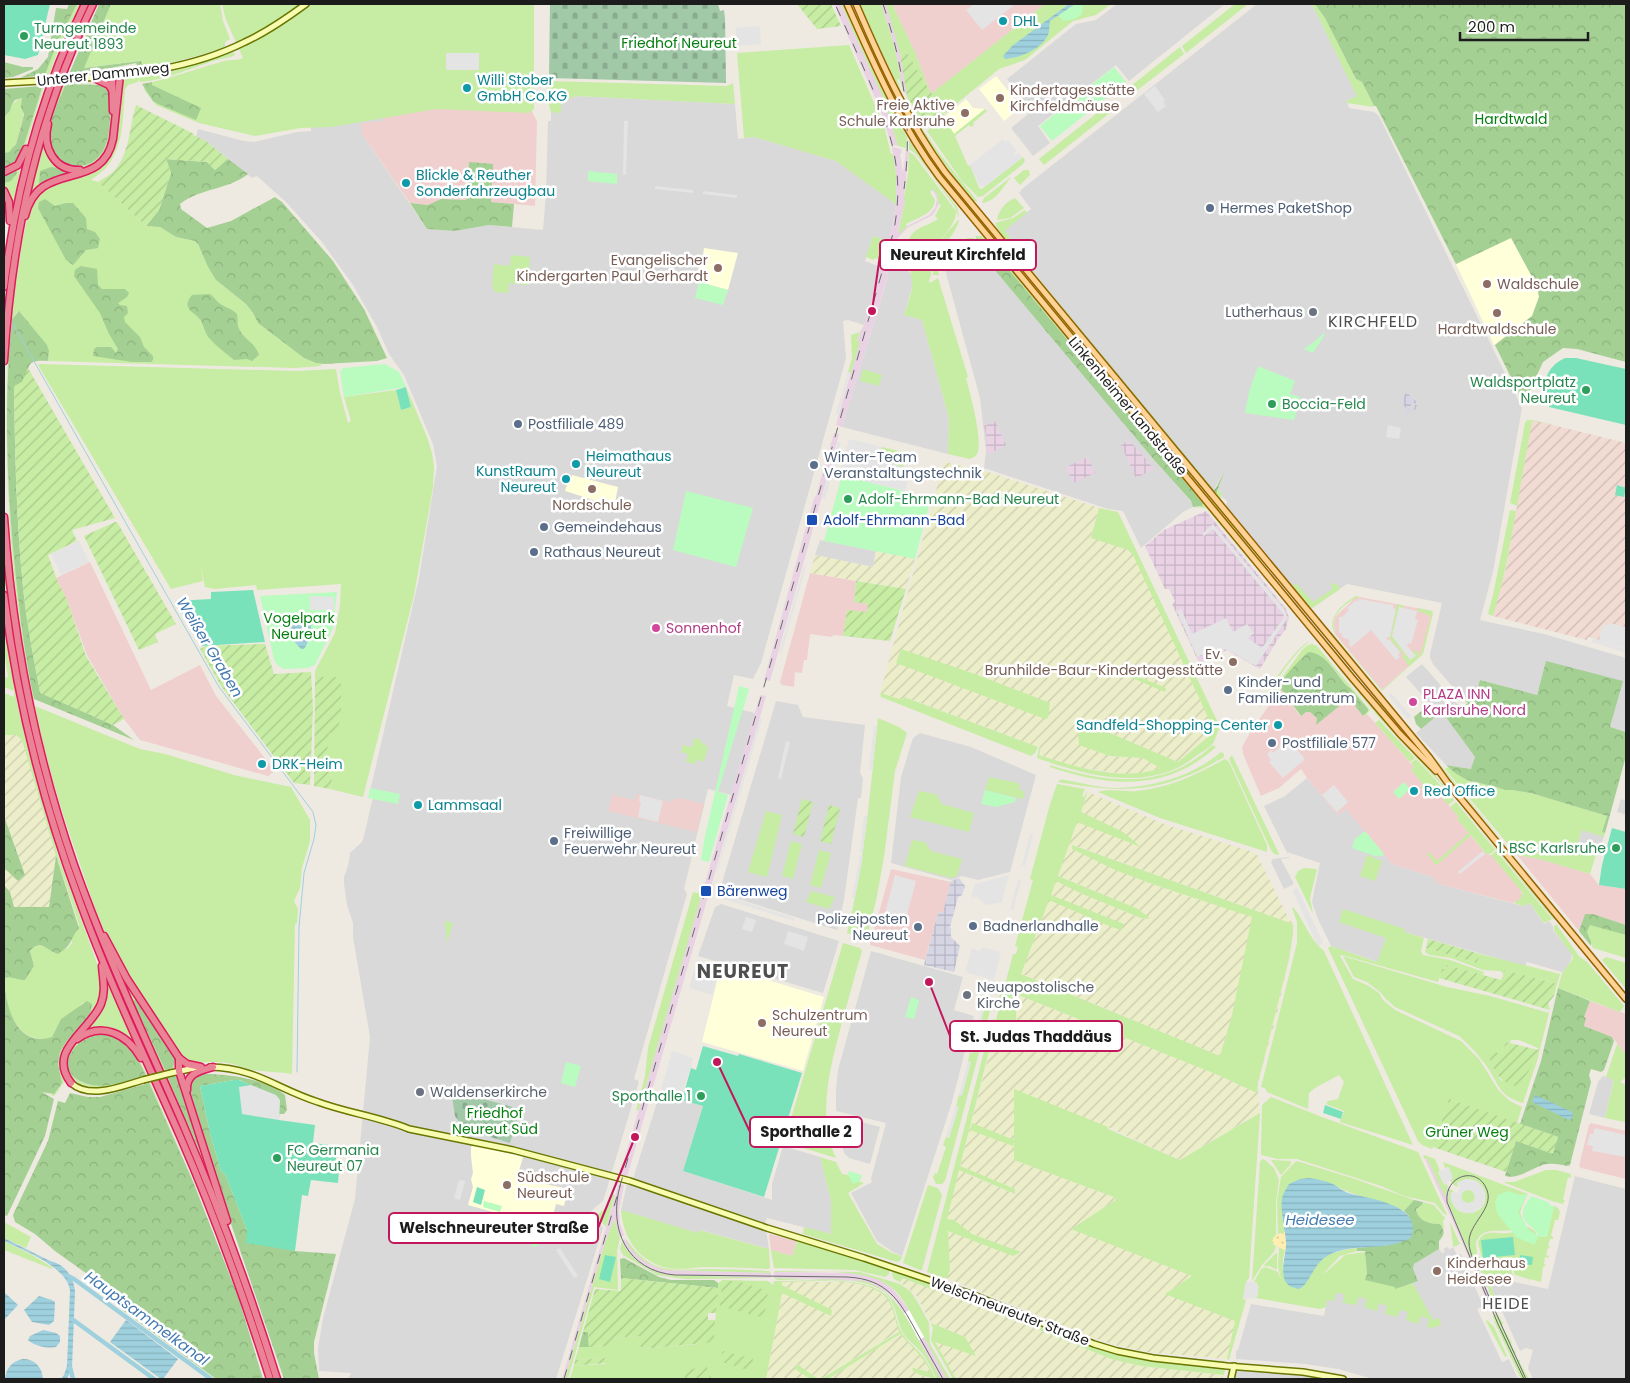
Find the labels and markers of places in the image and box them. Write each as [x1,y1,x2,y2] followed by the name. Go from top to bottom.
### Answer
[1013,11,1039,31] place label: DHL
[997,15,1009,27] marker: DHL
[34,18,137,54] place label: Turngemeinde Neureut 1893
[18,30,30,42] marker: Turngemeinde Neureut 1893
[477,70,567,106] place label: Willi Stober GmbH Co.KG
[1010,80,1135,116] place label: Kindertagesstätte Kirchfeldmäuse
[461,82,473,94] marker: Willi Stober GmbH Co.KG
[994,92,1006,104] marker: Kindertagesstätte Kirchfeldmäuse
[839,95,955,131] place label: Freie Aktive Schule Karlsruhe
[959,107,971,119] marker: Freie Aktive Schule Karlsruhe
[416,165,555,201] place label: Blickle & Reuther Sonderfahrzeugbau
[400,177,412,189] marker: Blickle & Reuther Sonderfahrzeugbau
[1220,198,1352,218] place label: Hermes PaketShop
[1204,202,1216,214] marker: Hermes PaketShop
[880,240,1036,270] callout: Neureut Kirchfeld
[517,250,708,286] place label: Evangelischer Kindergarten Paul Gerhardt
[712,262,724,274] marker: Evangelischer Kindergarten Paul Gerhardt
[1497,274,1579,294] place label: Waldschule
[1481,278,1493,290] marker: Waldschule
[1225,302,1303,322] place label: Lutherhaus
[1307,306,1319,318] marker: Lutherhaus
[1491,307,1503,319] marker: Hardtwaldschule
[1438,319,1557,339] place label: Hardtwaldschule
[1470,372,1576,408] place label: Waldsportplatz Neureut
[1580,384,1592,396] marker: Waldsportplatz Neureut
[1282,394,1366,414] place label: Boccia-Feld
[1266,398,1278,410] marker: Boccia-Feld
[528,414,624,434] place label: Postfiliale 489
[512,418,524,430] marker: Postfiliale 489
[586,446,671,482] place label: Heimathaus Neureut
[824,447,983,483] place label: Winter-Team Veranstaltungstechnik
[570,458,582,470] marker: Heimathaus Neureut
[808,459,820,471] marker: Winter-Team Veranstaltungstechnik
[476,461,556,497] place label: KunstRaum Neureut
[560,473,572,485] marker: KunstRaum Neureut
[586,483,598,495] marker: Nordschule
[858,489,1059,509] place label: Adolf-Ehrmann-Bad Neureut
[842,493,854,505] marker: Adolf-Ehrmann-Bad Neureut
[552,495,632,515] place label: Nordschule
[823,510,965,530] place label: Adolf-Ehrmann-Bad
[805,513,819,527] marker: Adolf-Ehrmann-Bad
[554,517,662,537] place label: Gemeindehaus
[538,521,550,533] marker: Gemeindehaus
[544,542,661,562] place label: Rathaus Neureut
[528,546,540,558] marker: Rathaus Neureut
[666,618,742,638] place label: Sonnenhof
[650,622,662,634] marker: Sonnenhof
[985,644,1223,680] place label: Ev. Brunhilde-Baur-Kindertagesstätte
[1227,656,1239,668] marker: Ev. Brunhilde-Baur-Kindertagesstätte
[1238,672,1355,708] place label: Kinder- und Familienzentrum
[1222,684,1234,696] marker: Kinder- und Familienzentrum
[1423,684,1526,720] place label: PLAZA INN Karlsruhe Nord
[1407,696,1419,708] marker: PLAZA INN Karlsruhe Nord
[1076,715,1268,735] place label: Sandfeld-Shopping-Center
[1272,719,1284,731] marker: Sandfeld-Shopping-Center
[1282,733,1376,753] place label: Postfiliale 577
[1266,737,1278,749] marker: Postfiliale 577
[272,754,343,774] place label: DRK-Heim
[256,758,268,770] marker: DRK-Heim
[1424,781,1496,801] place label: Red Office
[1408,785,1420,797] marker: Red Office
[428,795,502,815] place label: Lammsaal
[412,799,424,811] marker: Lammsaal
[564,823,696,859] place label: Freiwillige Feuerwehr Neureut
[548,835,560,847] marker: Freiwillige Feuerwehr Neureut
[1498,838,1606,858] place label: 1. BSC Karlsruhe
[1610,842,1622,854] marker: 1. BSC Karlsruhe
[717,881,788,901] place label: Bärenweg
[699,884,713,898] marker: Bärenweg
[817,909,908,945] place label: Polizeiposten Neureut
[983,916,1099,936] place label: Badnerlandhalle
[967,920,979,932] marker: Badnerlandhalle
[912,921,924,933] marker: Polizeiposten Neureut
[977,977,1094,1013] place label: Neuapostolische Kirche
[961,989,973,1001] marker: Neuapostolische Kirche
[772,1005,868,1041] place label: Schulzentrum Neureut
[756,1017,768,1029] marker: Schulzentrum Neureut
[950,1021,1122,1051] callout: St. Judas Thaddäus
[430,1082,547,1102] place label: Waldenserkirche
[414,1086,426,1098] marker: Waldenserkirche
[612,1086,691,1106] place label: Sporthalle 1
[695,1090,707,1102] marker: Sporthalle 1
[750,1117,862,1147] callout: Sporthalle 2
[287,1140,379,1176] place label: FC Germania Neureut 07
[271,1152,283,1164] marker: FC Germania Neureut 07
[517,1167,590,1203] place label: Südschule Neureut
[501,1179,513,1191] marker: Südschule Neureut
[389,1213,598,1243] callout: Welschneureuter Straße
[1447,1253,1526,1289] place label: Kinderhaus Heidesee
[1431,1265,1443,1277] marker: Kinderhaus Heidesee

